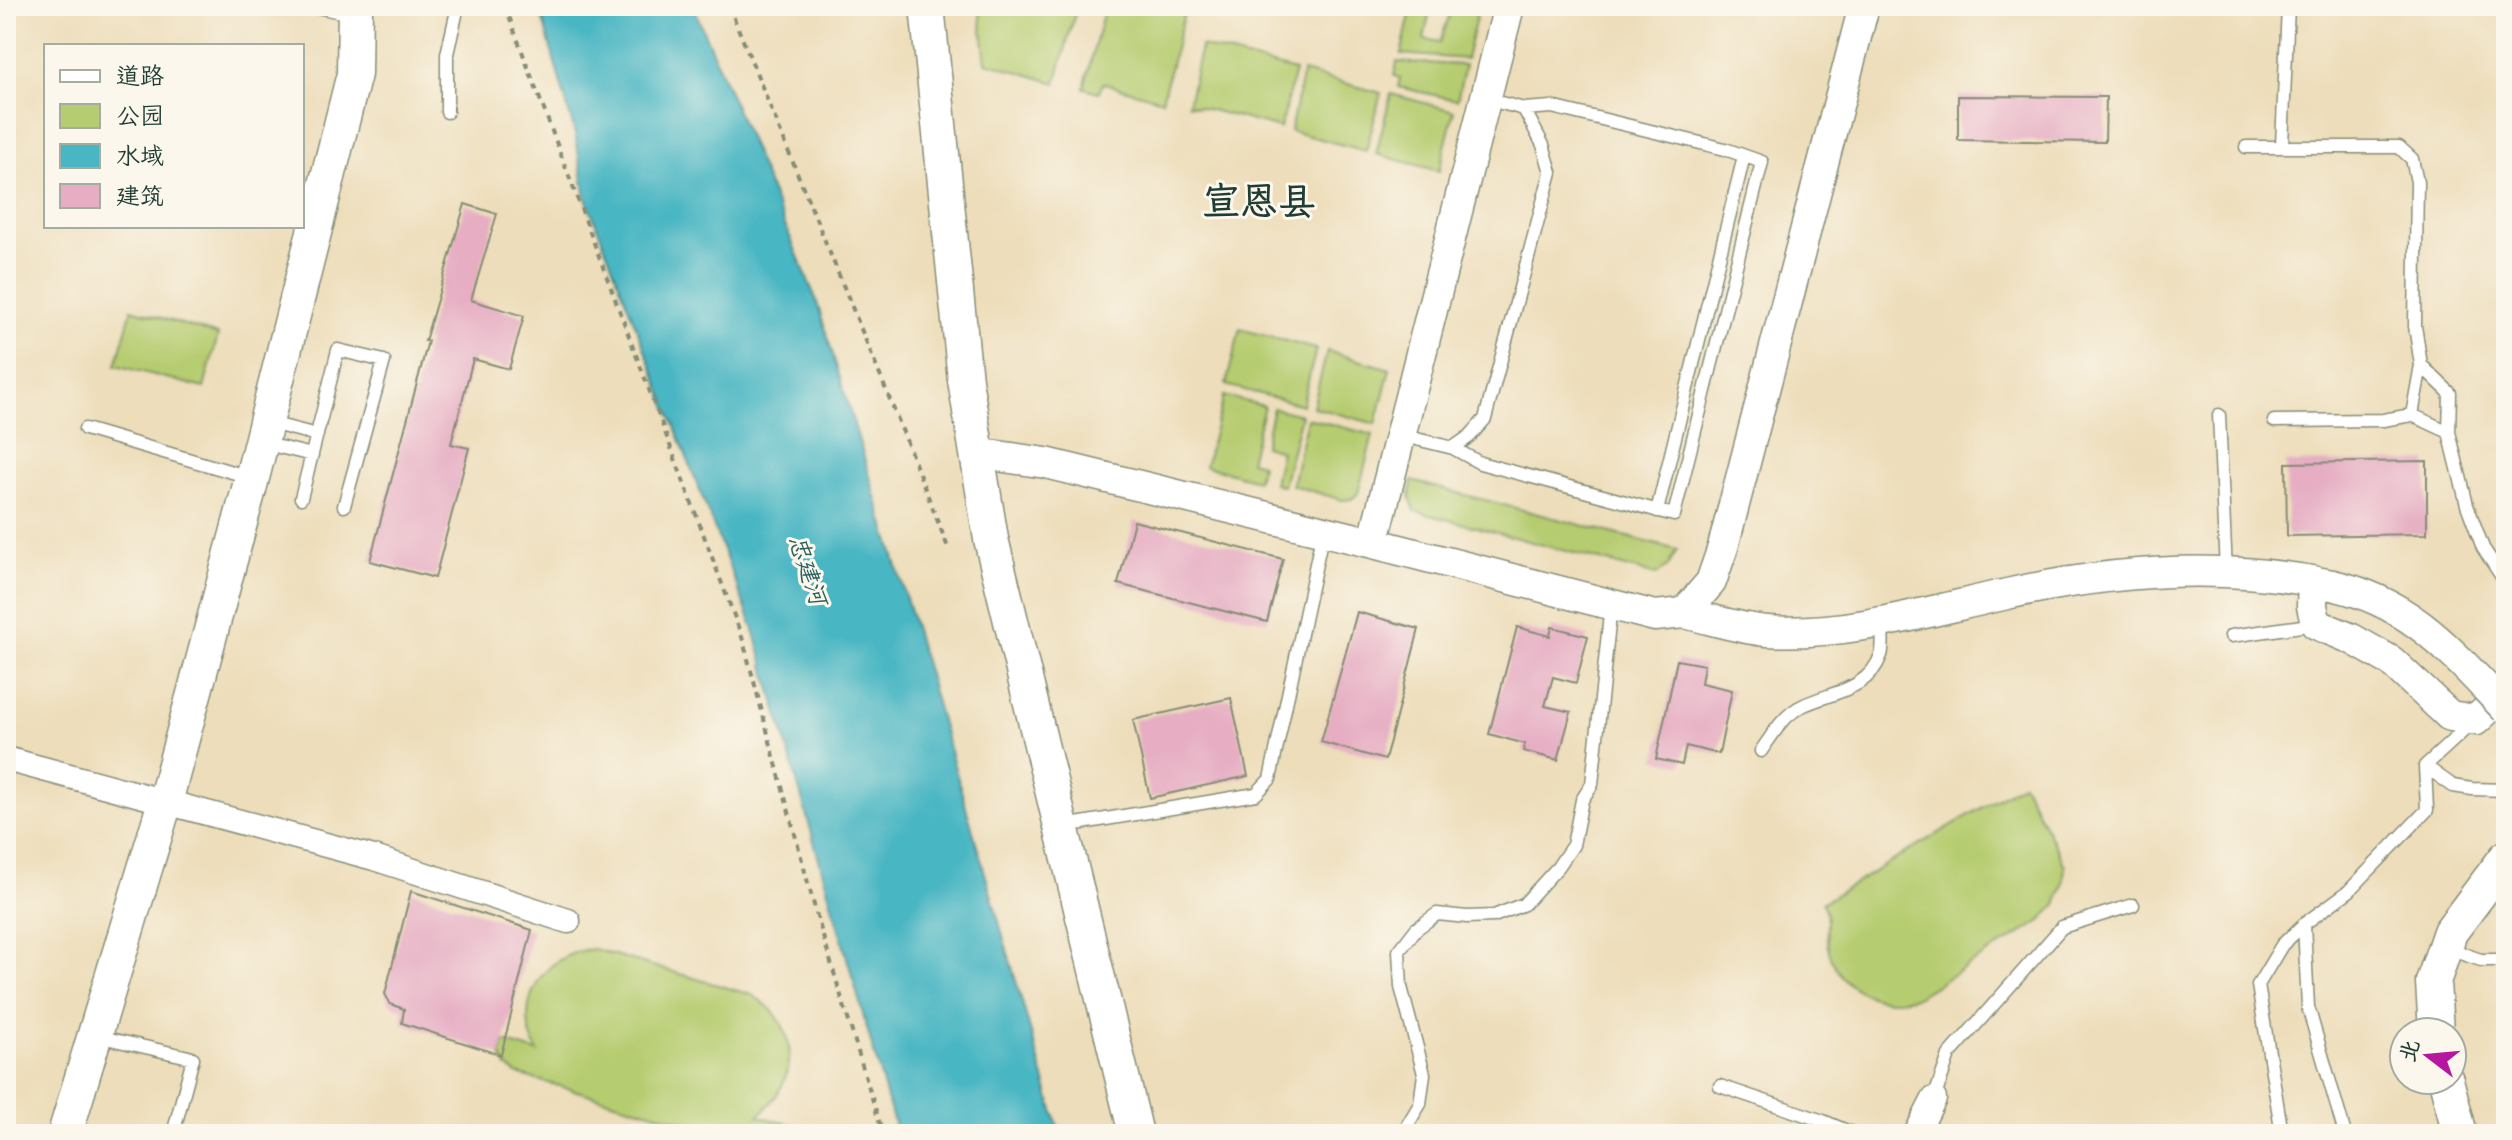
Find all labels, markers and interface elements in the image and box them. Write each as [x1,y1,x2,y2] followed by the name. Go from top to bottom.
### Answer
[44,44,304,228] legend
[116,62,164,90] text: 道路
[116,102,164,130] text: 公园
[116,142,164,170] text: 水域
[1202,180,1316,224] district label: 宣恩县
[116,182,164,210] text: 建筑
[783,531,834,612] water label: 忠建河
[2388,1016,2468,1096] north arrow
[2394,1037,2425,1065] text: 北

